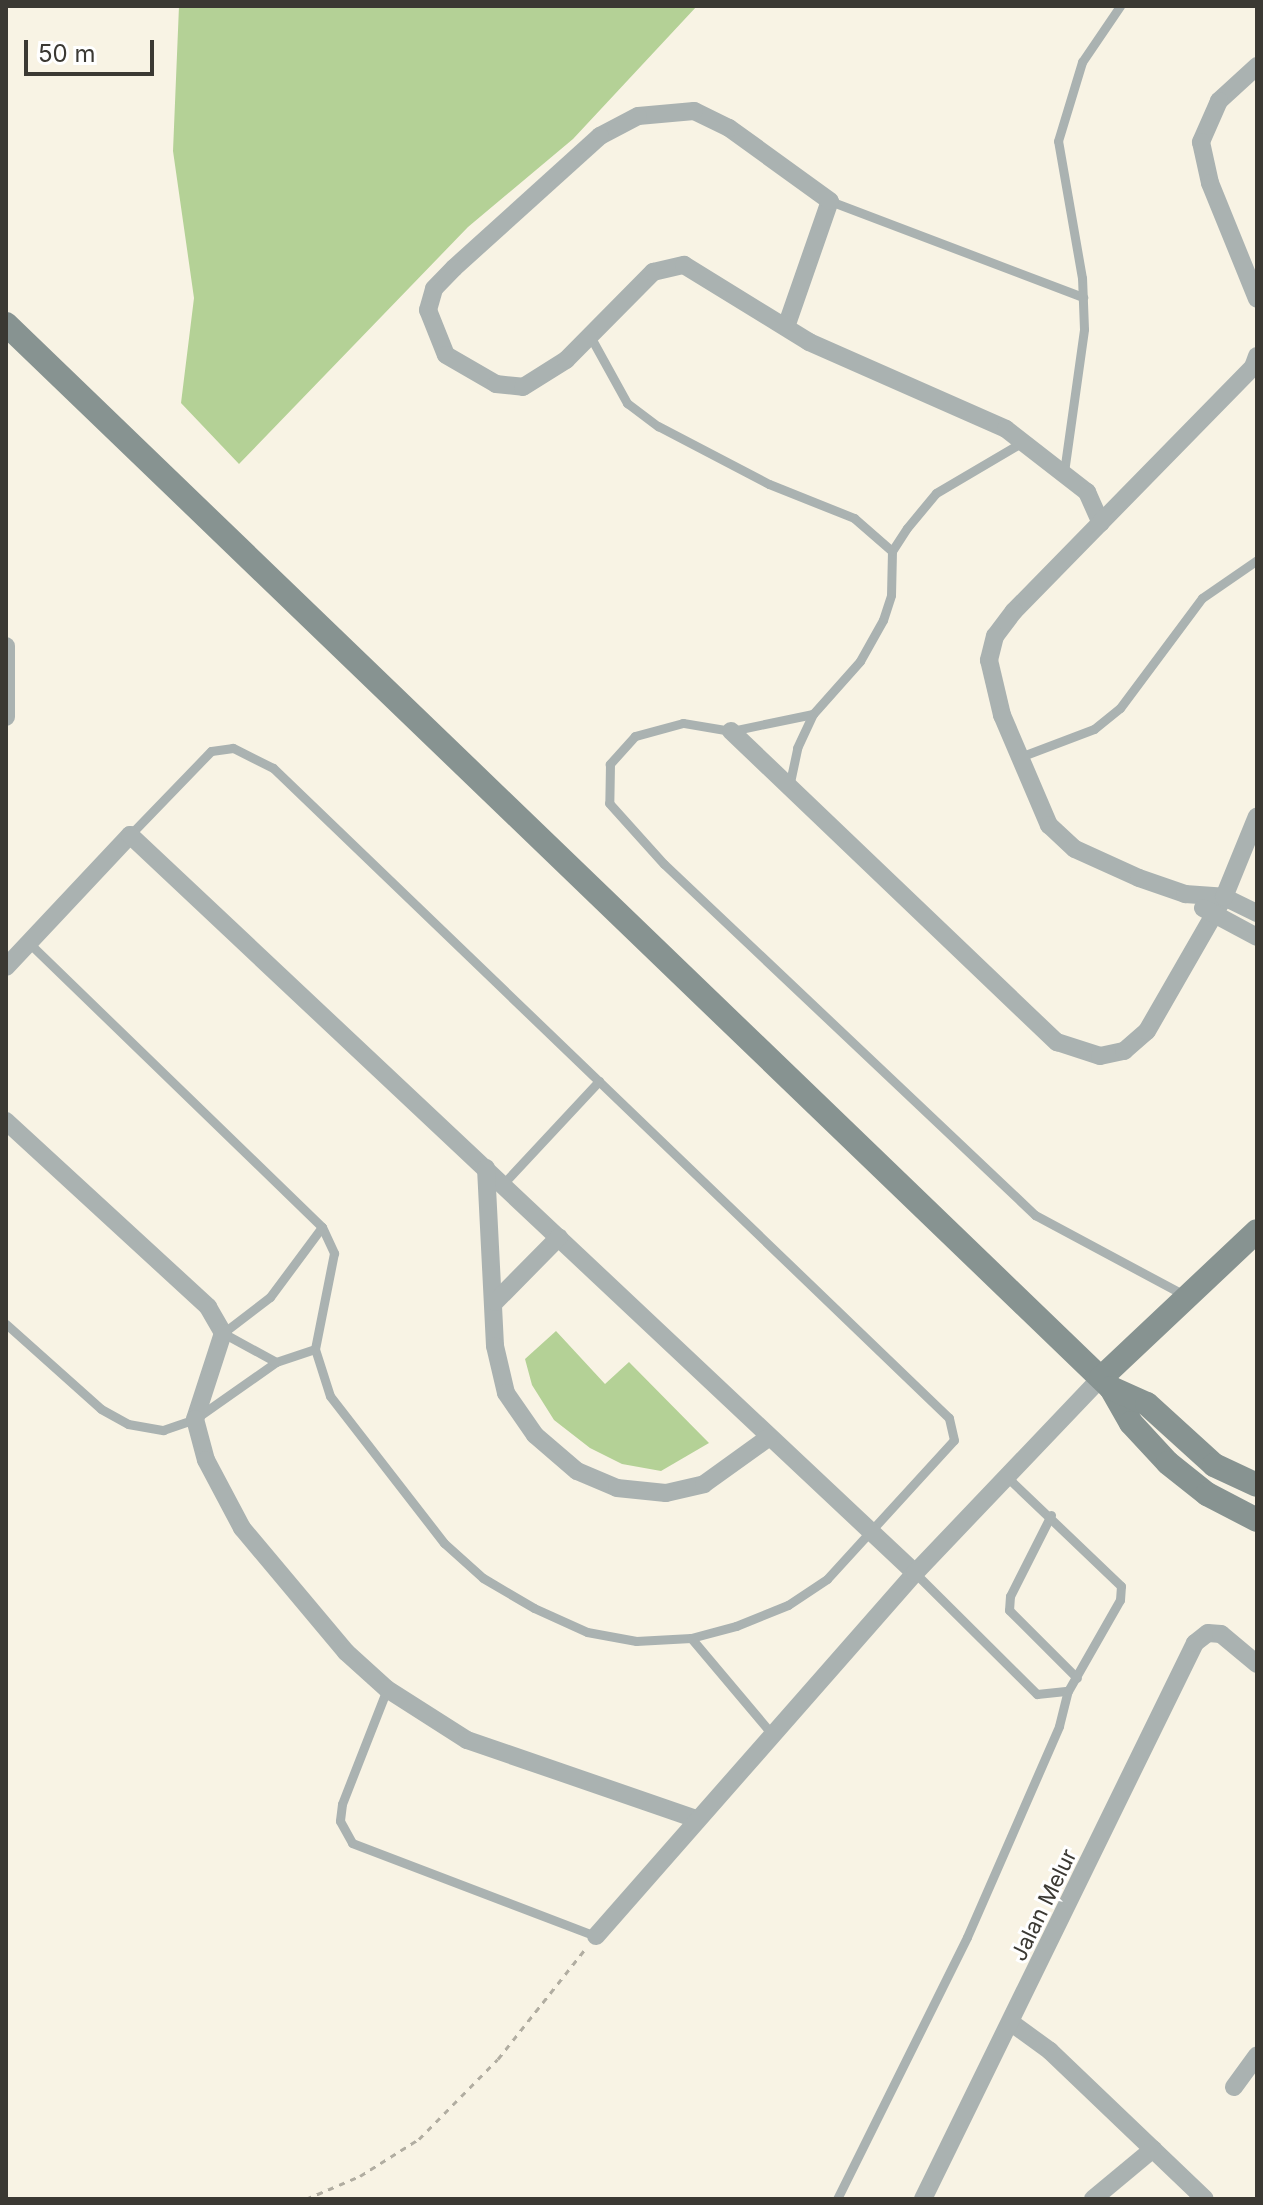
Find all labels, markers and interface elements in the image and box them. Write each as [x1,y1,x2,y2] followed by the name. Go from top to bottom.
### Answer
[28,24,158,74] scale bar
[38,39,96,68] text: 50 m
[1006,1845,1082,1965] street label: Jalan Melur

